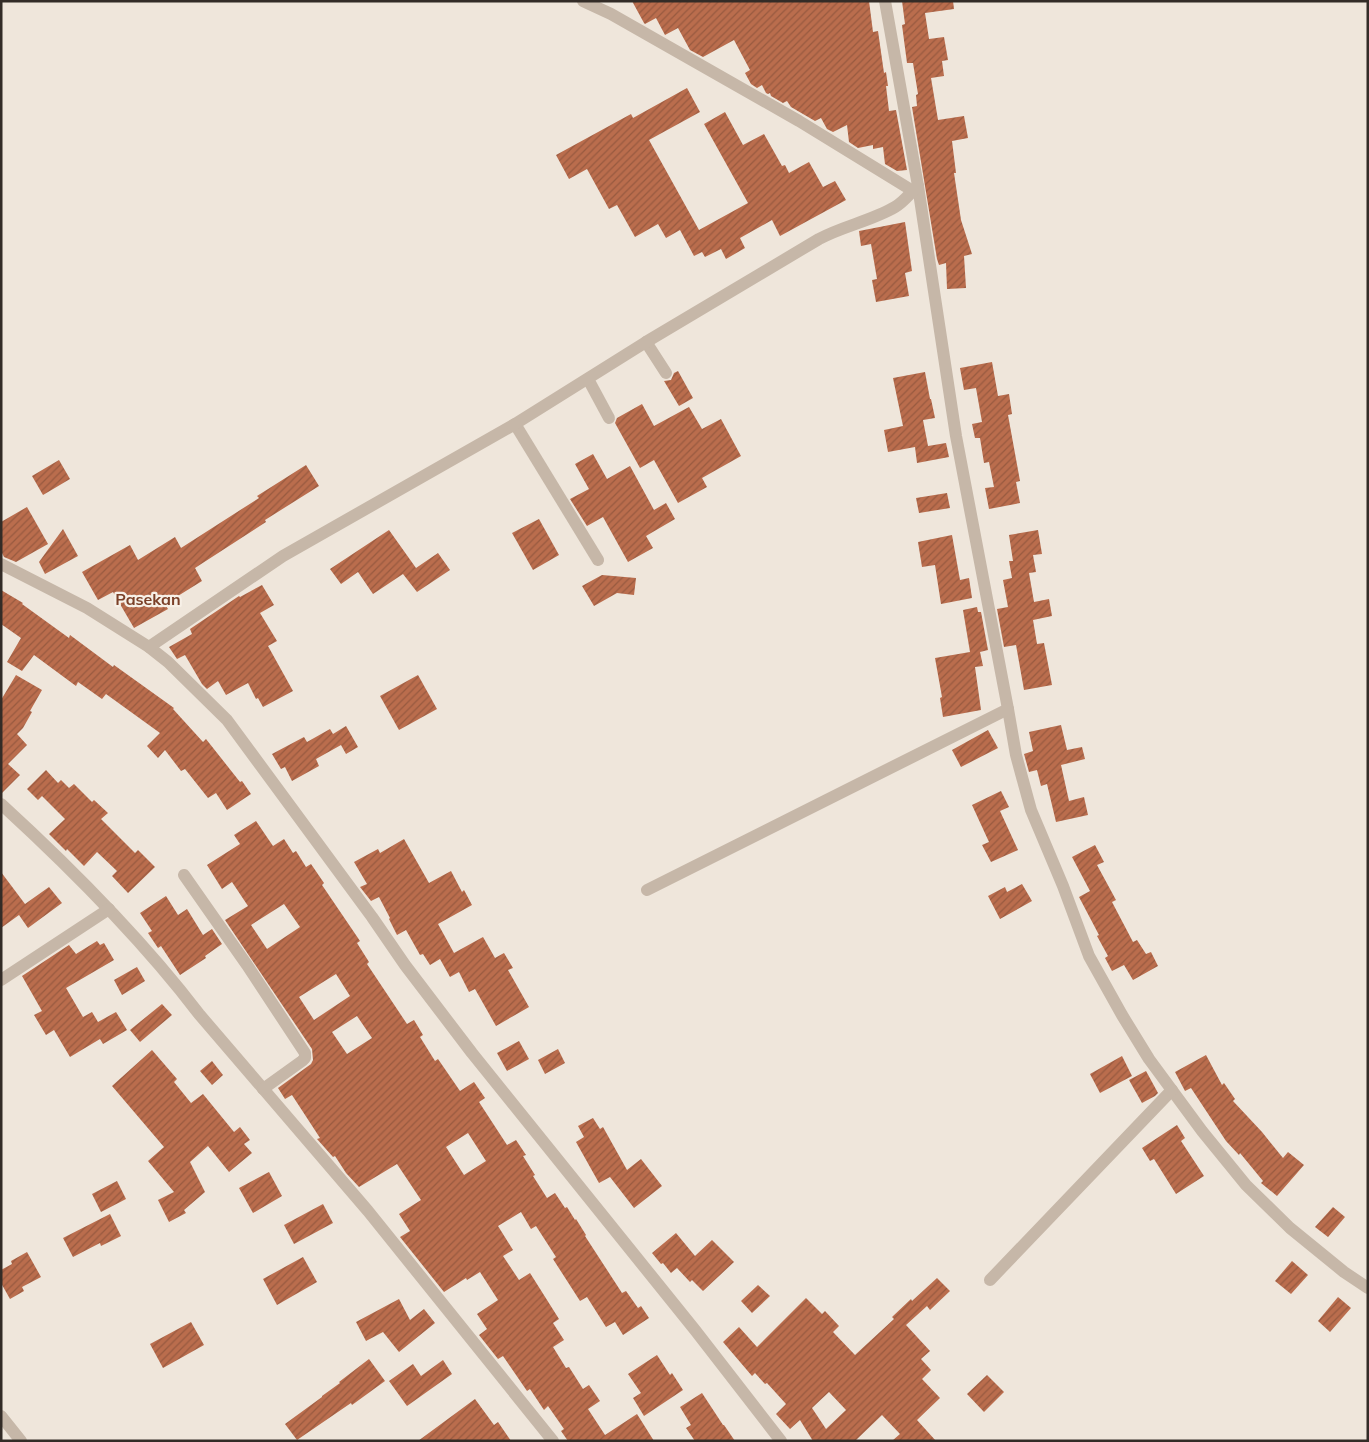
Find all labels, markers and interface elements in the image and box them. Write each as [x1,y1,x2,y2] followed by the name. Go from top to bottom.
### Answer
[115,589,181,609] district label: Pasekan

